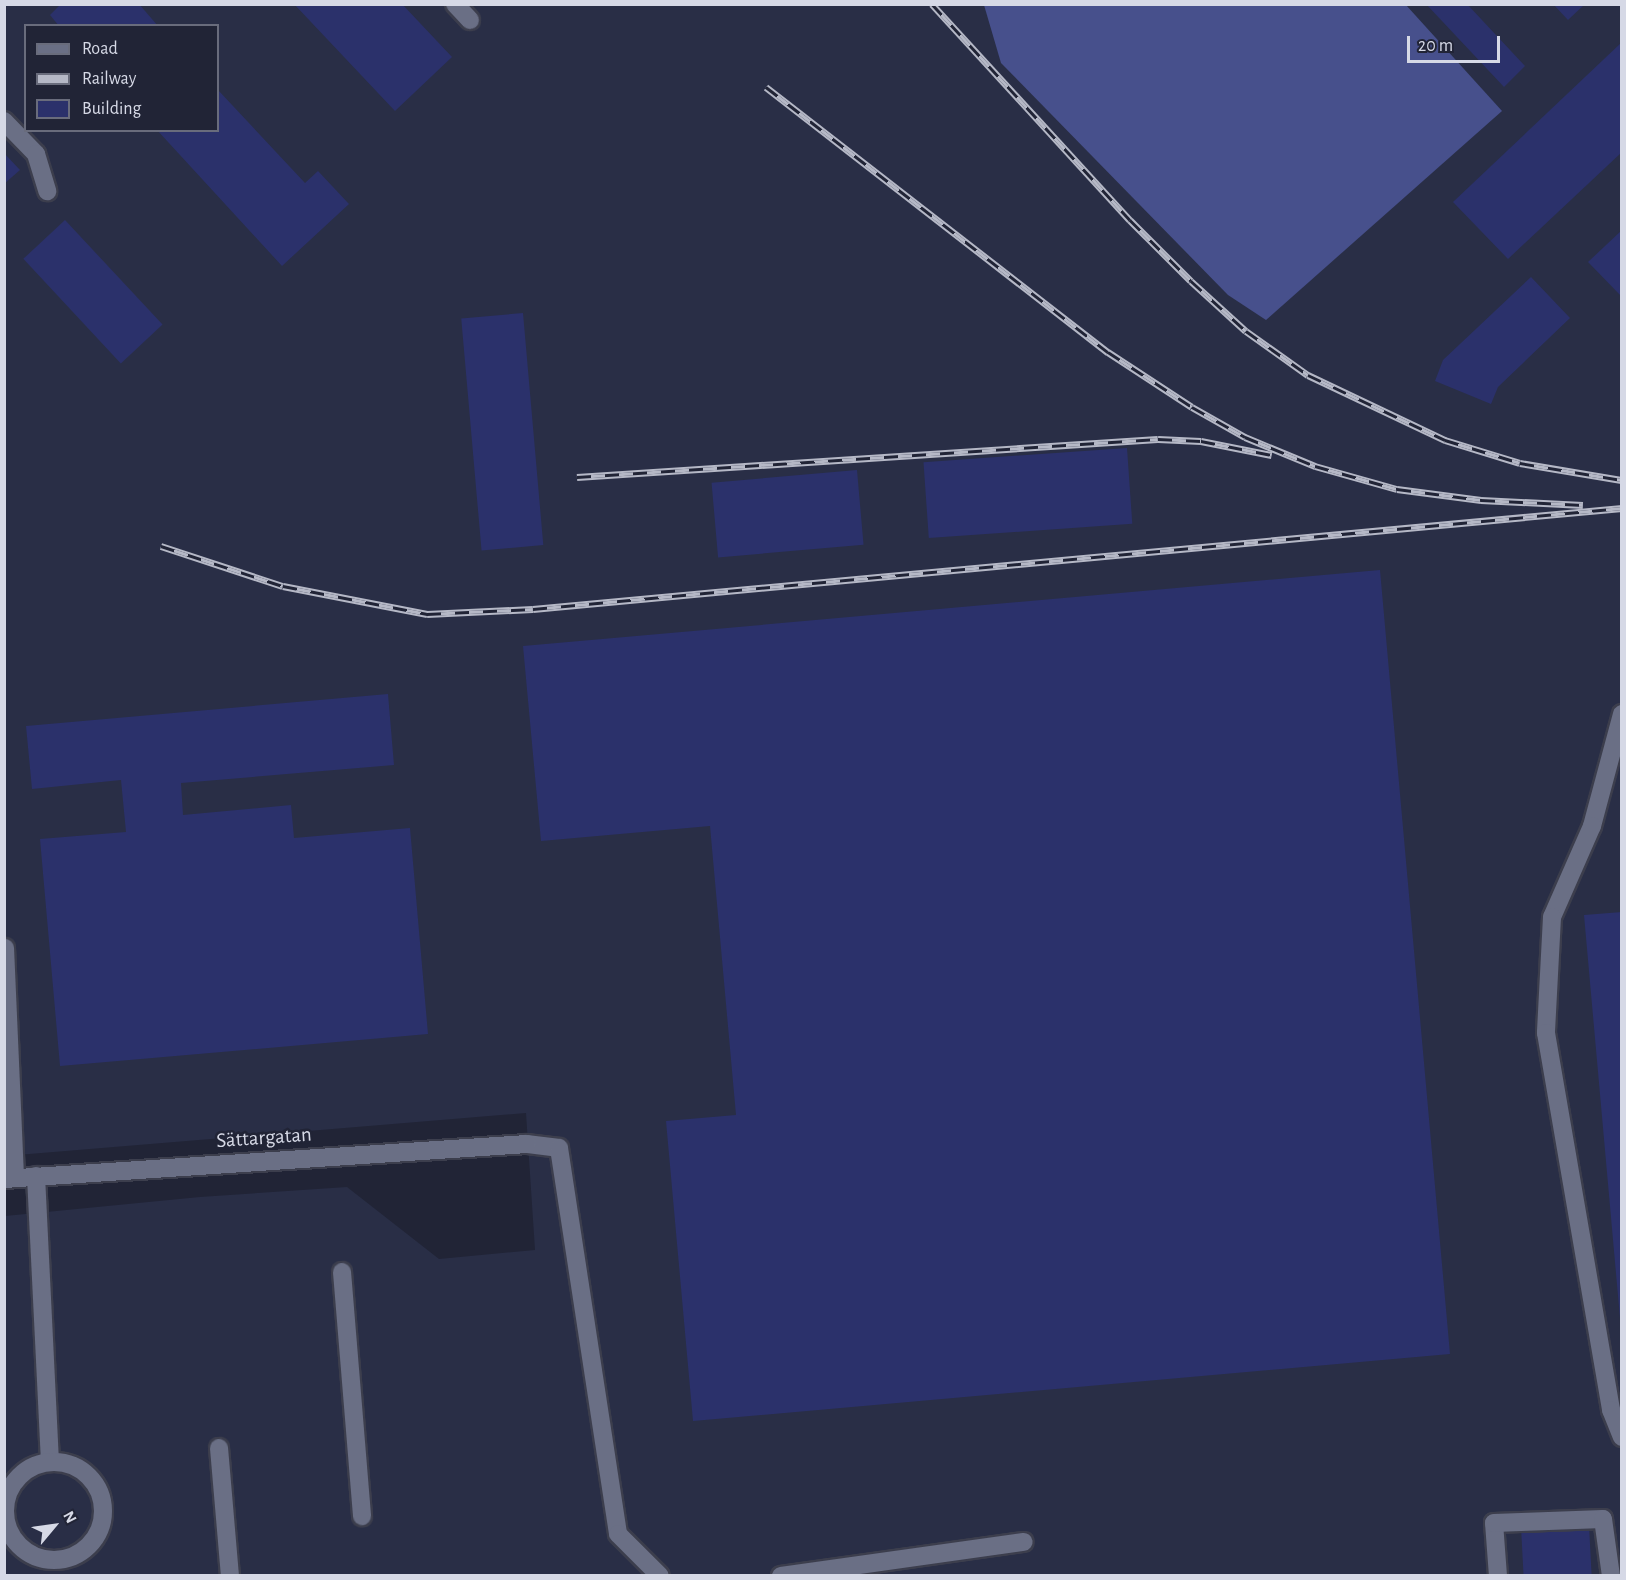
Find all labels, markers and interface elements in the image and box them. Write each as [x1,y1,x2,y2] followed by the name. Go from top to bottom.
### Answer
[24,24,219,132] legend
[1410,24,1503,62] scale bar
[1418,37,1453,55] text: 20 m
[82,40,118,58] text: Road
[82,70,136,88] text: Railway
[82,100,141,118] text: Building
[215,1122,313,1154] street label: Sättargatan
[24,1496,84,1556] north arrow
[60,1509,79,1526] text: N

